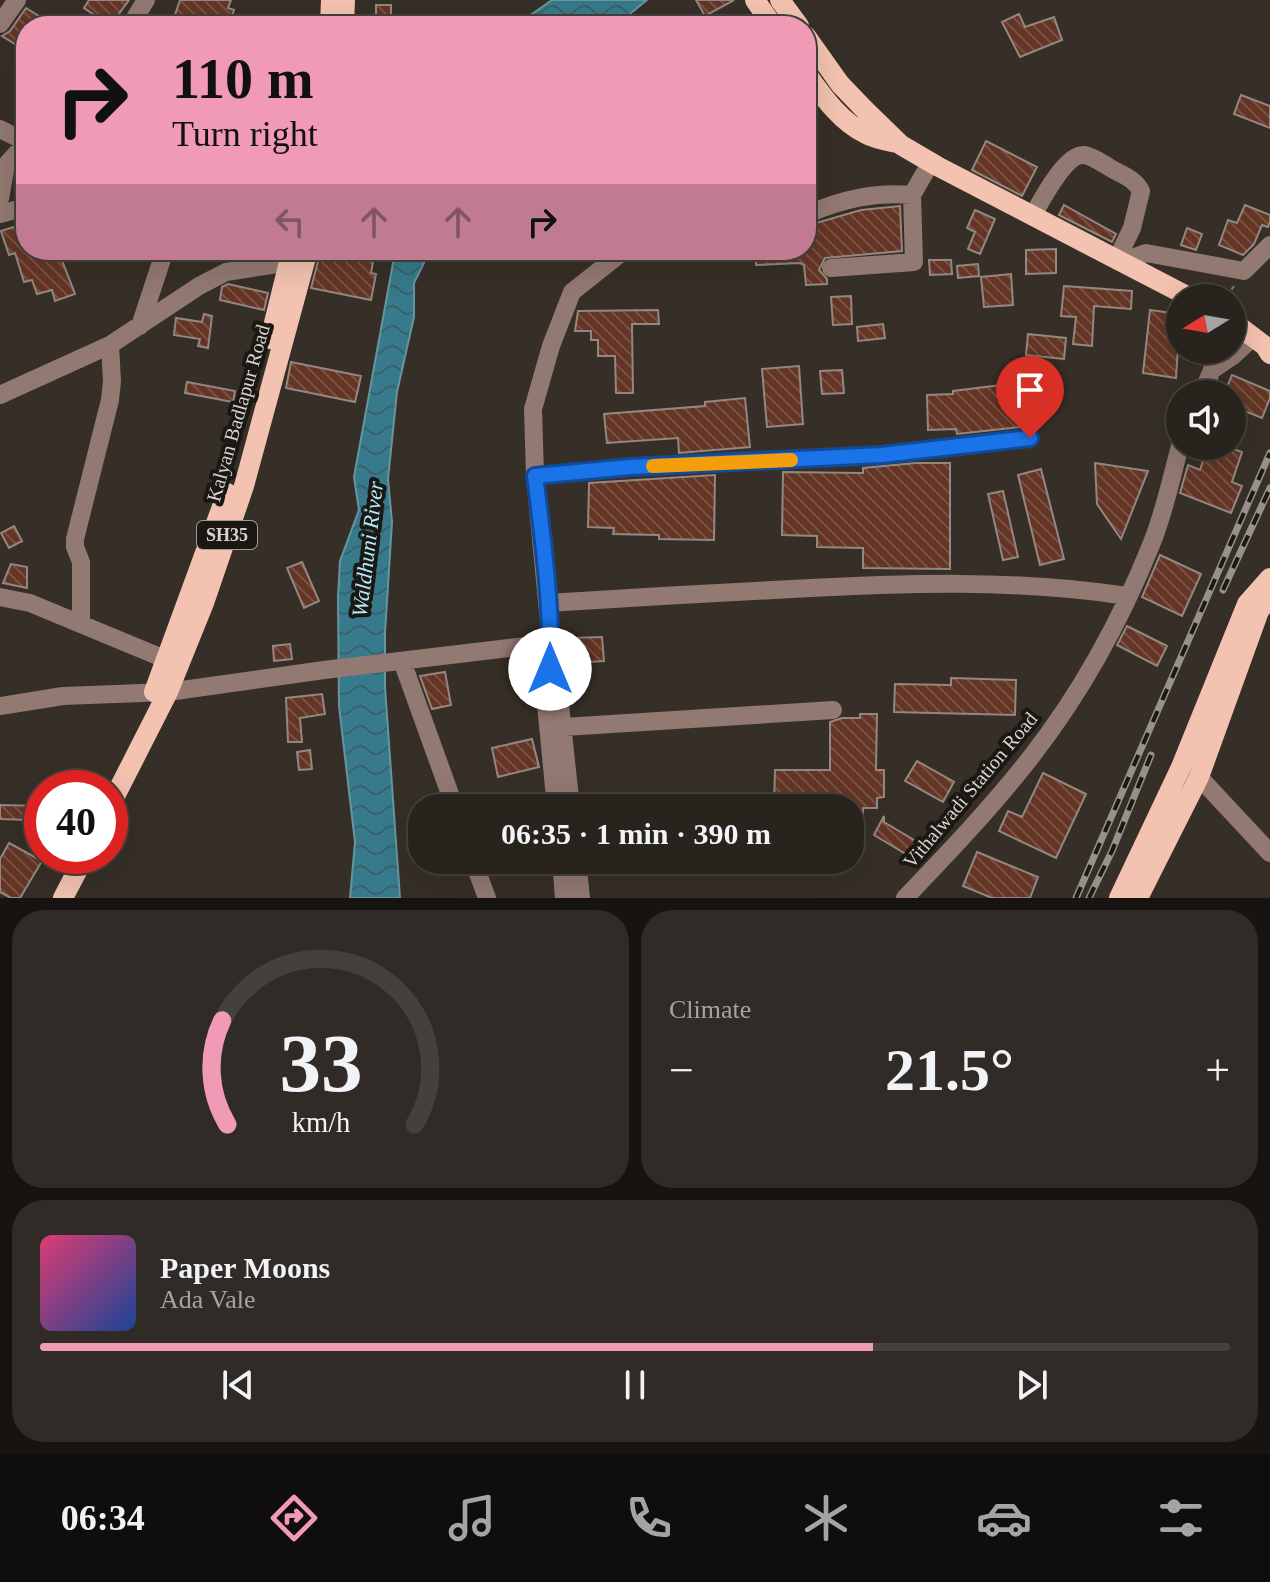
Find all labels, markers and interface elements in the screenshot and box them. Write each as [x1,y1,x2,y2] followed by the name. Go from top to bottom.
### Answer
[40,48,144,152] icon: right
[172,48,314,110] text: 110 m
[172,114,318,154] text: Turn right
[268,200,312,244] icon: left
[352,200,396,244] icon: ahead
[436,200,480,244] icon: ahead
[520,200,564,244] icon: right
[1166,284,1246,364] north arrow
[1166,284,1246,460] map controls
[202,322,275,504] street label: Kalyan Badlapur Road
[996,356,1064,438] pin
[1008,368,1052,412] icon: arrive
[1166,380,1246,460] button: sound
[347,479,388,618] water label: Waldhuni River
[197,521,257,549] road number: SH35
[508,627,592,711] position arrow
[898,708,1042,872] street label: Vithalwadi Station Road
[24,770,128,874] speed limit sign: 40
[501,817,771,850] text: 06:35 · 1 min · 390 m
[669,995,751,1024] text: Climate
[279,1017,362,1109] text: 33
[885,1037,1014,1103] text: 21.5°
[669,1046,694,1095] text: −
[1205,1046,1230,1095] text: +
[291,1107,350,1138] text: km/h
[160,1251,330,1284] text: Paper Moons
[160,1285,256,1314] text: Ada Vale
[216,1363,260,1407] icon: previous
[613,1363,657,1407] icon: pause
[1010,1363,1054,1407] icon: next
[266,1490,322,1546] icon: directions
[444,1490,500,1546] icon: music
[621,1490,677,1546] icon: phone
[798,1490,854,1546] icon: climate
[976,1490,1032,1546] icon: car
[1153,1490,1209,1546] icon: filters
[61,1498,145,1538] text: 06:34

